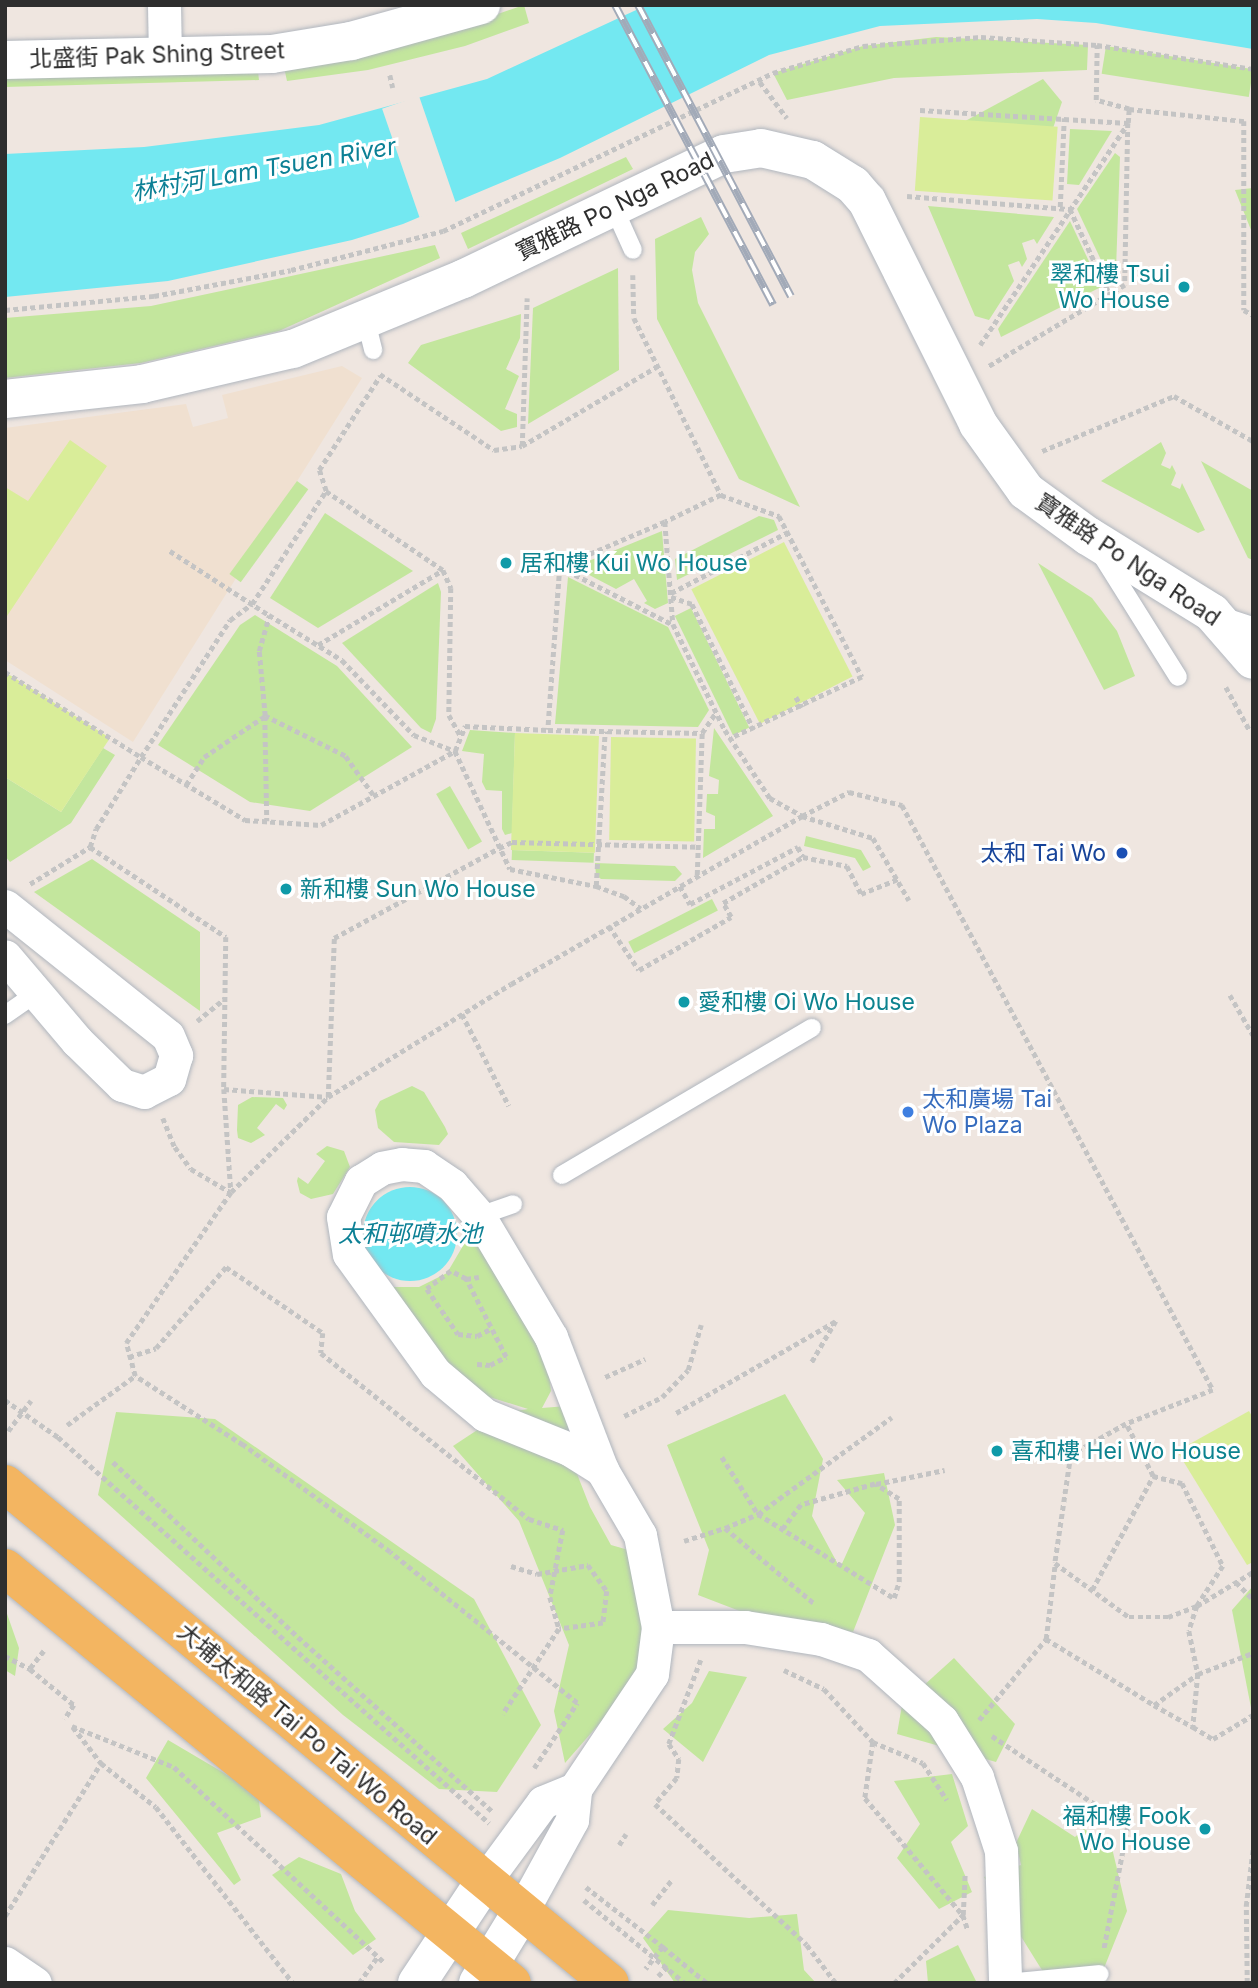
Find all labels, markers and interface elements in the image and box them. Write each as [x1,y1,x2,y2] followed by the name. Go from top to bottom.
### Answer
[29,37,285,73] street label: 北盛街 Pak Shing Street
[130,132,398,206] water label: 林村河 Lam Tsuen River
[512,146,718,266] street label: 寶雅路 Po Nga Road
[1050,260,1170,314] place label: 翠和樓 Tsui Wo House
[1176,279,1192,295] marker: 翠和樓 Tsui Wo House
[1031,488,1225,632] street label: 寶雅路 Po Nga Road
[520,549,748,577] place label: 居和樓 Kui Wo House
[498,555,514,571] marker: 居和樓 Kui Wo House
[980,839,1106,867] place label: 太和 Tai Wo
[1112,843,1132,863] marker: 太和 Tai Wo
[300,875,536,903] place label: 新和樓 Sun Wo House
[278,881,294,897] marker: 新和樓 Sun Wo House
[698,988,915,1016] place label: 愛和樓 Oi Wo House
[676,994,692,1010] marker: 愛和樓 Oi Wo House
[922,1085,1052,1139] place label: 太和廣場 Tai Wo Plaza
[900,1104,916,1120] marker: 太和廣場 Tai Wo Plaza
[338,1220,482,1248] water label: 太和邨噴水池
[1011,1437,1241,1465] place label: 喜和樓 Hei Wo House
[989,1443,1005,1459] marker: 喜和樓 Hei Wo House
[172,1617,442,1851] street label: 大埔太和路 Tai Po Tai Wo Road
[1063,1802,1191,1856] place label: 福和樓 Fook Wo House
[1197,1821,1213,1837] marker: 福和樓 Fook Wo House

